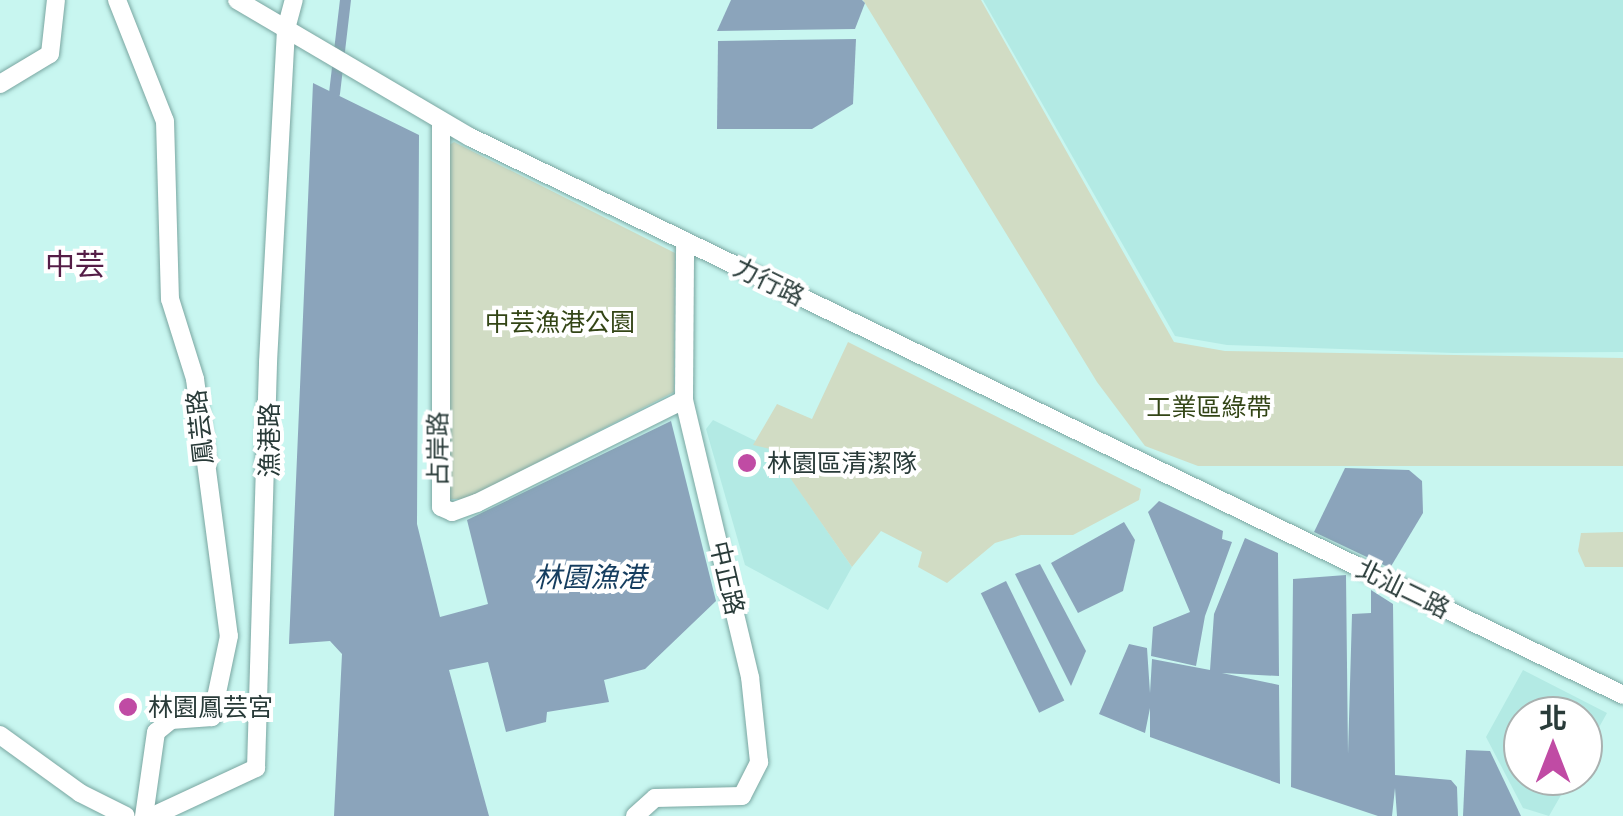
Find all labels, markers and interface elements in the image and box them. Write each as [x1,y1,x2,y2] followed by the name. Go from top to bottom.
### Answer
[45,246,105,282] district label: 中芸
[729,252,809,312] street label: 力行路
[485,307,635,337] park label: 中芸漁港公園
[181,388,219,466] street label: 鳳芸路
[1147,392,1271,422] park label: 工業區綠帶
[254,403,284,477] street label: 漁港路
[423,412,453,486] street label: 占岸路
[767,448,917,478] place label: 林園區清潔隊
[736,452,758,474] marker: 林園區清潔隊
[704,538,750,618] street label: 中正路
[1351,554,1455,624] street label: 北汕二路
[534,560,646,594] water label: 林園漁港
[148,692,273,722] place label: 林園鳳芸宮
[117,696,139,718] marker: 林園鳳芸宮
[1503,696,1603,796] north arrow
[1539,700,1567,735] text: 北

